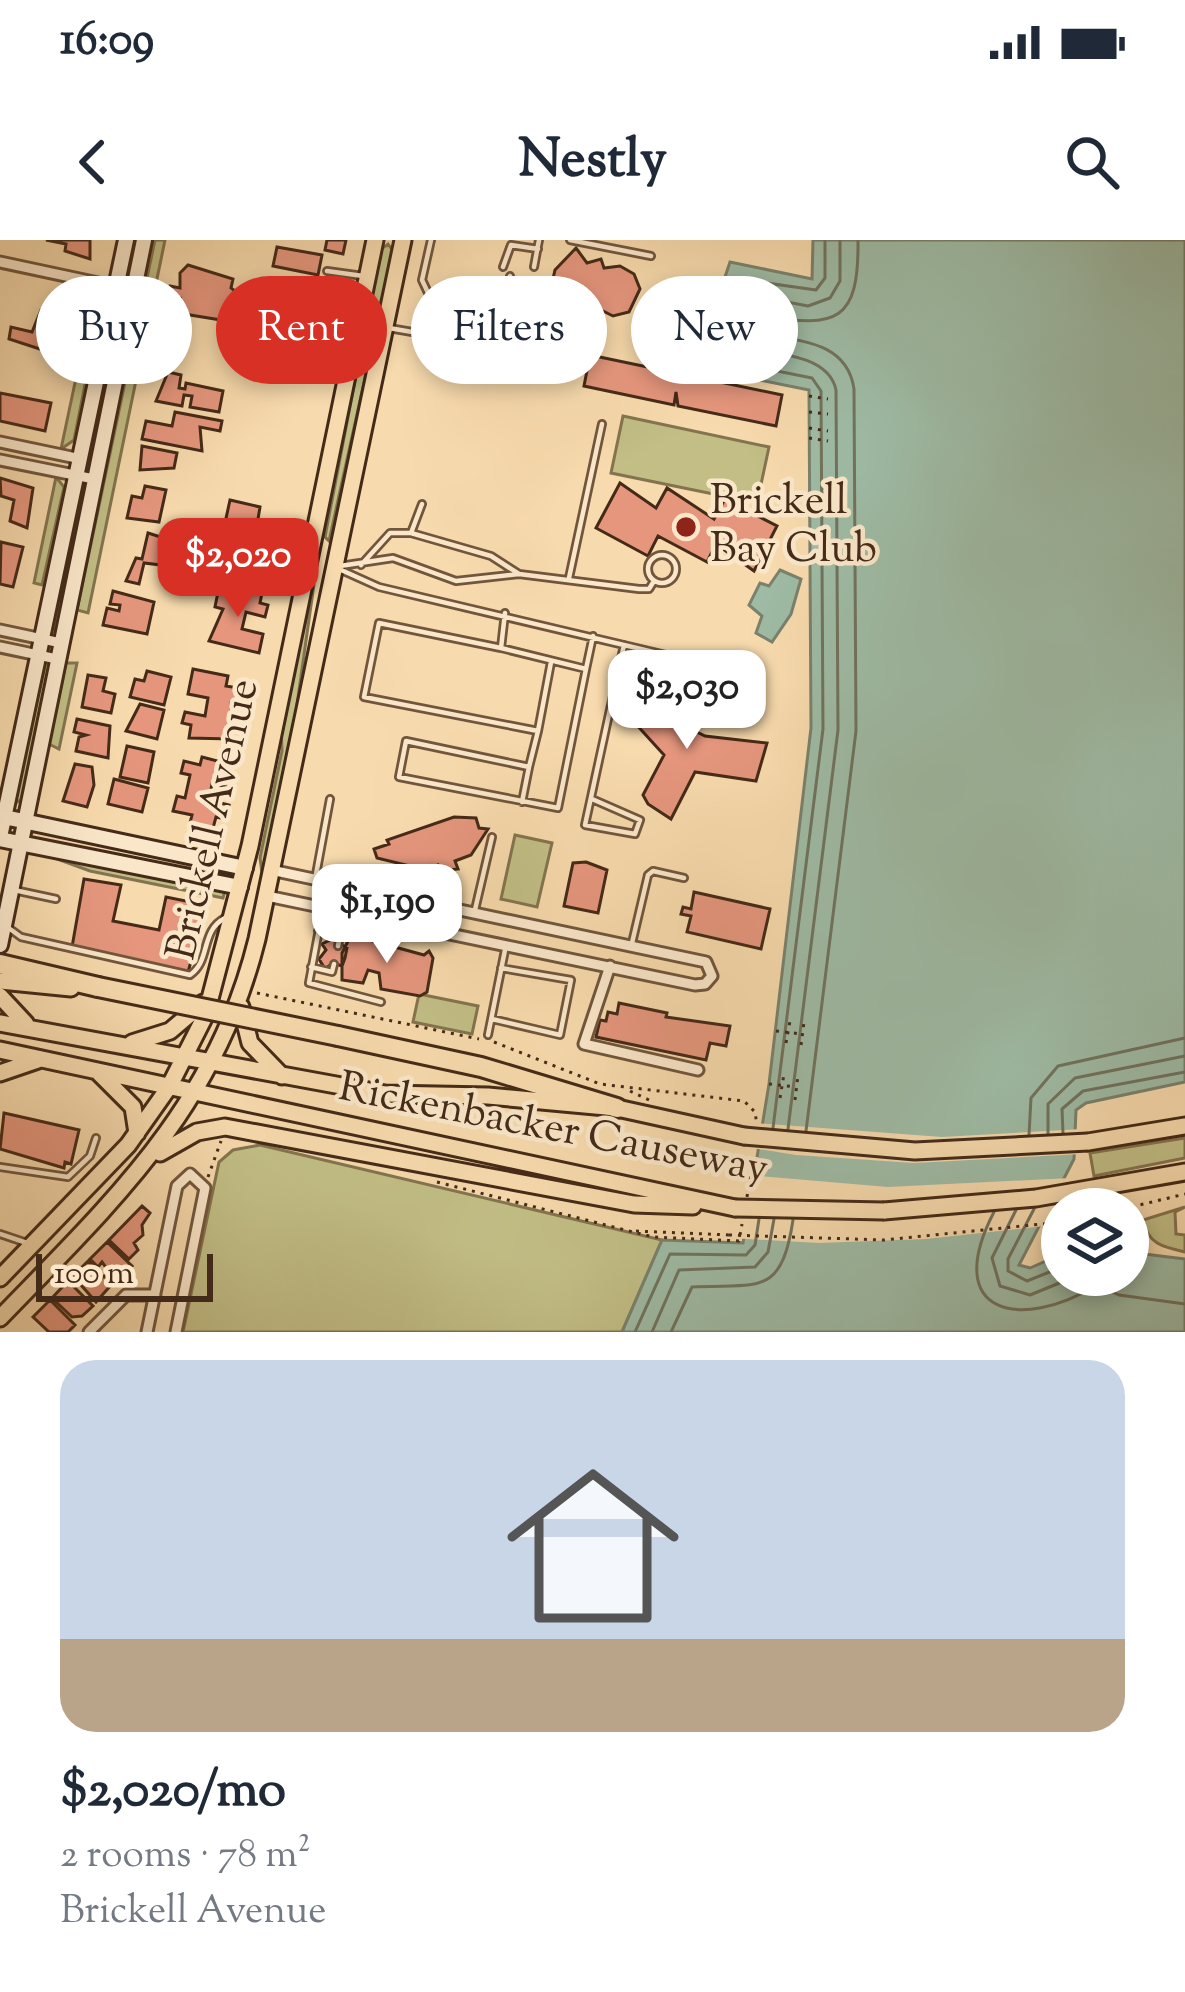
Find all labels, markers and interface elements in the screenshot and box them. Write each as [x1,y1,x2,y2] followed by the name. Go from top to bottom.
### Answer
[60,10,154,75] text: 16:09
[518,123,667,201] text: Nestly
[60,129,126,195] icon: back
[1059,129,1125,195] icon: search
[36,276,192,384] chip: Buy
[216,276,387,384] chip: Rent
[411,276,607,384] chip: Filters
[631,276,798,384] chip: New
[710,473,877,581] place label: Brickell Bay Club
[673,514,699,540] marker: Brickell Bay Club
[140,518,336,620] pin: $2,020
[185,529,291,585] text: $2,020
[589,650,785,752] pin: $2,030
[635,661,739,717] text: $2,030
[154,673,276,967] street label: Brickell Avenue
[289,864,485,966] pin: $1,190
[339,875,435,931] text: $1,190
[333,1059,773,1201] street label: Rickenbacker Causeway
[1041,1188,1149,1296] map controls
[1041,1188,1149,1296] button: layers
[36,1248,213,1301] scale bar
[54,1251,134,1299] text: 100 m
[485,1438,701,1654] icon: home
[60,1756,286,1829] text: $2,020/mo
[60,1829,311,1885] text: 2 rooms · 78 m²
[60,1885,326,1941] text: Brickell Avenue

